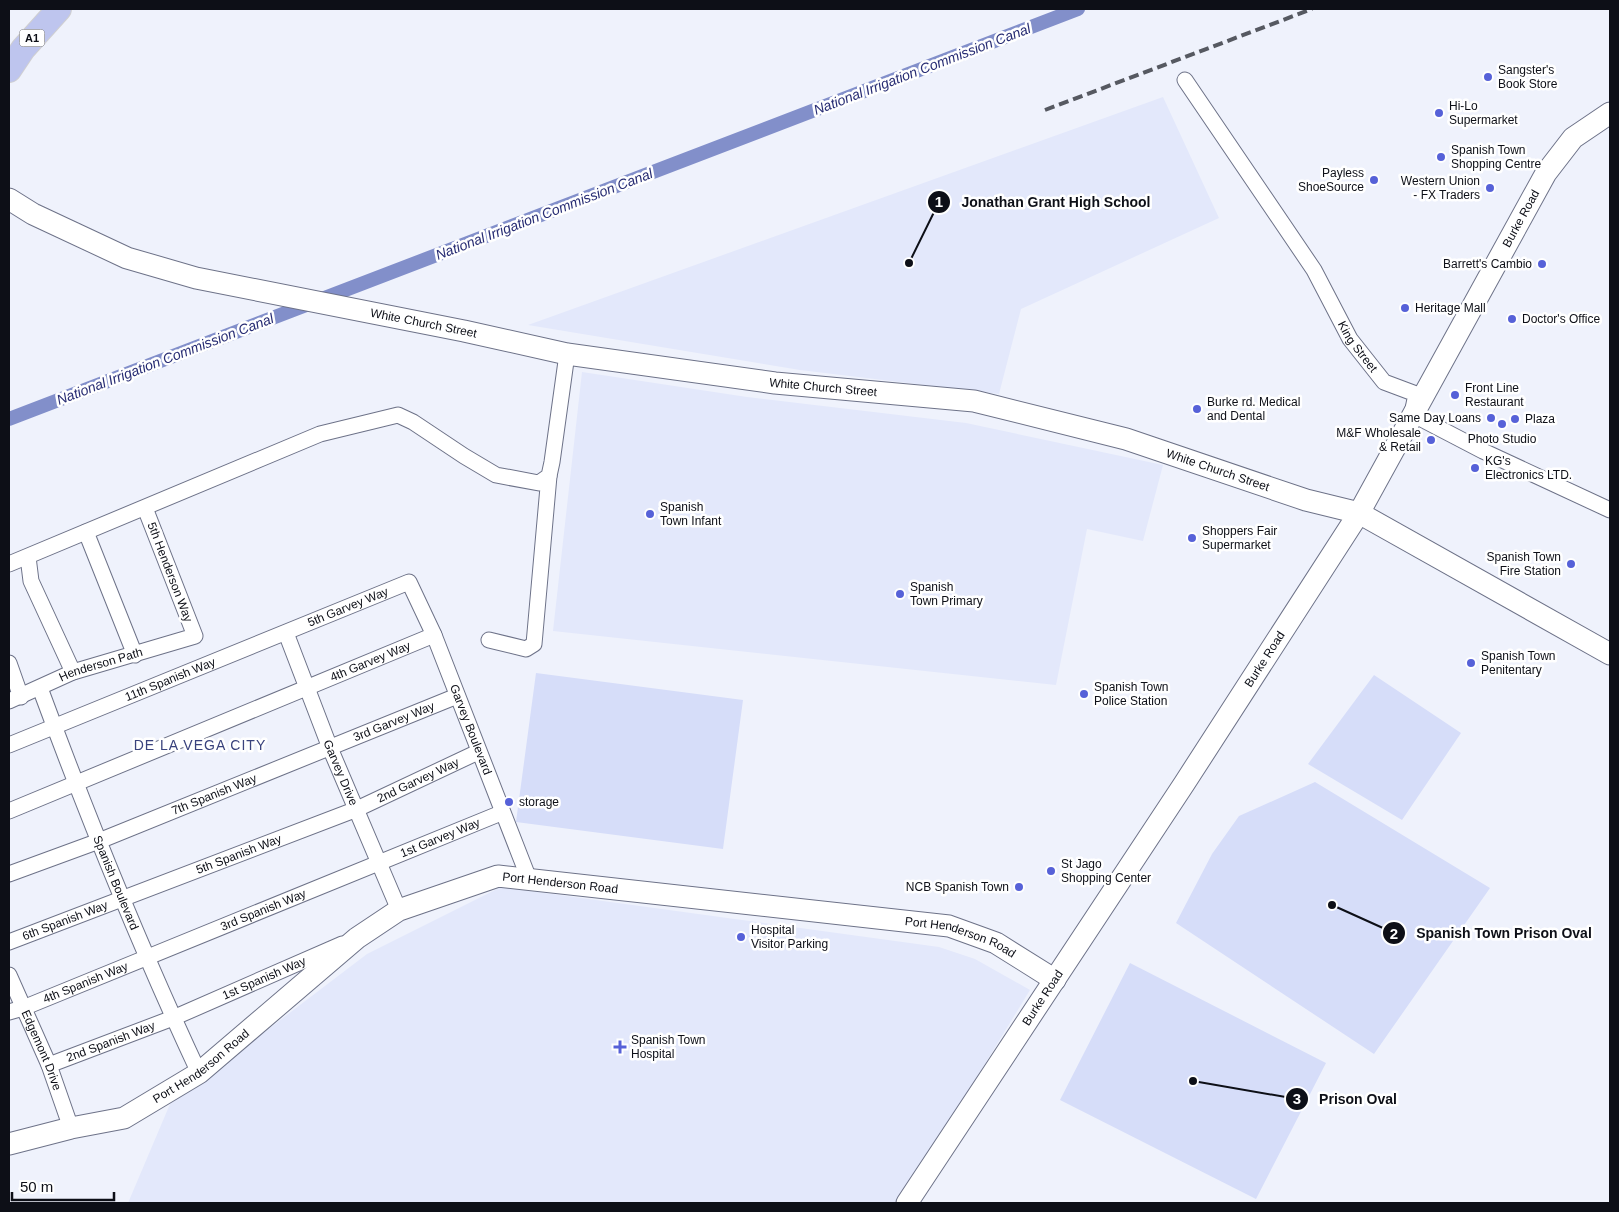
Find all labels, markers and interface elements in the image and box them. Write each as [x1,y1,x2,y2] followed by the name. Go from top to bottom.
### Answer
[811,20,1034,118] water label: National Irrigation Commission Canal
[20,29,44,46] road number: A1
[1498,63,1558,91] place label: Sangster's Book Store
[1482,71,1494,83] marker: Sangster's Book Store
[1449,99,1518,127] place label: Hi-Lo Supermarket
[1433,107,1445,119] marker: Hi-Lo Supermarket
[1451,143,1541,171] place label: Spanish Town Shopping Centre
[1435,151,1447,163] marker: Spanish Town Shopping Centre
[433,165,656,263] water label: National Irrigation Commission Canal
[1298,166,1364,194] place label: Payless ShoeSource
[1368,174,1380,186] marker: Payless ShoeSource
[1401,174,1480,202] place label: Western Union - FX Traders
[1484,182,1496,194] marker: Western Union - FX Traders
[927,187,1161,216] callout: Jonathan Grant High School
[1500,187,1542,250] street label: Burke Road
[935,193,943,210] text: 1
[961,194,1151,210] text: Jonathan Grant High School
[1443,257,1532,271] place label: Barrett's Cambio
[1536,258,1548,270] marker: Barrett's Cambio
[1415,301,1486,315] place label: Heritage Mall
[1399,302,1411,314] marker: Heritage Mall
[369,306,479,341] street label: White Church Street
[54,310,277,408] water label: National Irrigation Commission Canal
[1522,312,1600,326] place label: Doctor's Office
[1506,313,1518,325] marker: Doctor's Office
[1335,319,1381,375] street label: King Street
[768,375,878,399] street label: White Church Street
[1465,381,1524,409] place label: Front Line Restaurant
[1449,389,1461,401] marker: Front Line Restaurant
[1207,395,1300,423] place label: Burke rd. Medical and Dental
[1191,403,1203,415] marker: Burke rd. Medical and Dental
[1389,411,1481,425] place label: Same Day Loans
[1485,412,1497,424] marker: Same Day Loans
[1525,412,1555,426] place label: Plaza
[1509,413,1521,425] marker: Plaza
[1496,418,1508,430] marker: Photo Studio
[1336,426,1421,454] place label: M&F Wholesale & Retail
[1468,432,1537,446] place label: Photo Studio
[1425,434,1437,446] marker: M&F Wholesale & Retail
[1164,446,1272,494] street label: White Church Street
[1485,454,1572,482] place label: KG's Electronics LTD.
[1469,462,1481,474] marker: KG's Electronics LTD.
[660,500,722,528] place label: Spanish Town Infant
[644,508,656,520] marker: Spanish Town Infant
[145,520,195,624] street label: 5th Henderson Way
[1202,524,1277,552] place label: Shoppers Fair Supermarket
[1186,532,1198,544] marker: Shoppers Fair Supermarket
[1487,550,1561,578] place label: Spanish Town Fire Station
[1565,558,1577,570] marker: Spanish Town Fire Station
[910,580,983,608] place label: Spanish Town Primary
[306,584,390,630] street label: 5th Garvey Way
[894,588,906,600] marker: Spanish Town Primary
[1242,629,1288,690] street label: Burke Road
[328,639,413,684] street label: 4th Garvey Way
[57,645,144,684] street label: Henderson Path
[1481,649,1556,677] place label: Spanish Town Penitentary
[123,655,217,704] street label: 11th Spanish Way
[1465,657,1477,669] marker: Spanish Town Penitentary
[1094,680,1169,708] place label: Spanish Town Police Station
[447,682,495,777] street label: Garvey Boulevard
[1078,688,1090,700] marker: Spanish Town Police Station
[351,699,437,744] street label: 3rd Garvey Way
[134,737,266,753] district label: DE LA VEGA CITY
[321,738,361,808] street label: Garvey Drive
[375,755,461,806] street label: 2nd Garvey Way
[170,771,259,818] street label: 7th Spanish Way
[519,795,559,809] place label: storage
[503,796,515,808] marker: storage
[398,815,482,860] street label: 1st Garvey Way
[194,831,284,877] street label: 5th Spanish Way
[90,833,142,932] street label: Spanish Boulevard
[1061,857,1151,885] place label: St Jago Shopping Center
[1045,865,1057,877] marker: St Jago Shopping Center
[502,870,619,896] street label: Port Henderson Road
[906,880,1009,894] place label: NCB Spanish Town
[1013,881,1025,893] marker: NCB Spanish Town
[218,886,308,934] street label: 3rd Spanish Way
[20,898,110,943] street label: 6th Spanish Way
[904,914,1018,961] street label: Port Henderson Road
[1381,919,1602,948] callout: Spanish Town Prison Oval
[751,923,828,951] place label: Hospital Visitor Parking
[1390,925,1398,942] text: 2
[1416,925,1592,941] text: Spanish Town Prison Oval
[735,931,747,943] marker: Hospital Visitor Parking
[220,954,308,1003] street label: 1st Spanish Way
[41,959,130,1006] street label: 4th Spanish Way
[1019,967,1066,1028] street label: Burke Road
[18,1008,64,1093] street label: Edgemont Drive
[64,1018,157,1065] street label: 2nd Spanish Way
[150,1026,252,1106] street label: Port Henderson Road
[631,1033,706,1061] place label: Spanish Town Hospital
[613,1040,627,1054] marker: Spanish Town Hospital
[1284,1084,1407,1113] callout: Prison Oval
[1293,1090,1301,1107] text: 3
[1319,1091,1397,1107] text: Prison Oval
[12,1170,115,1202] scale bar
[20,1178,53,1195] text: 50 m

